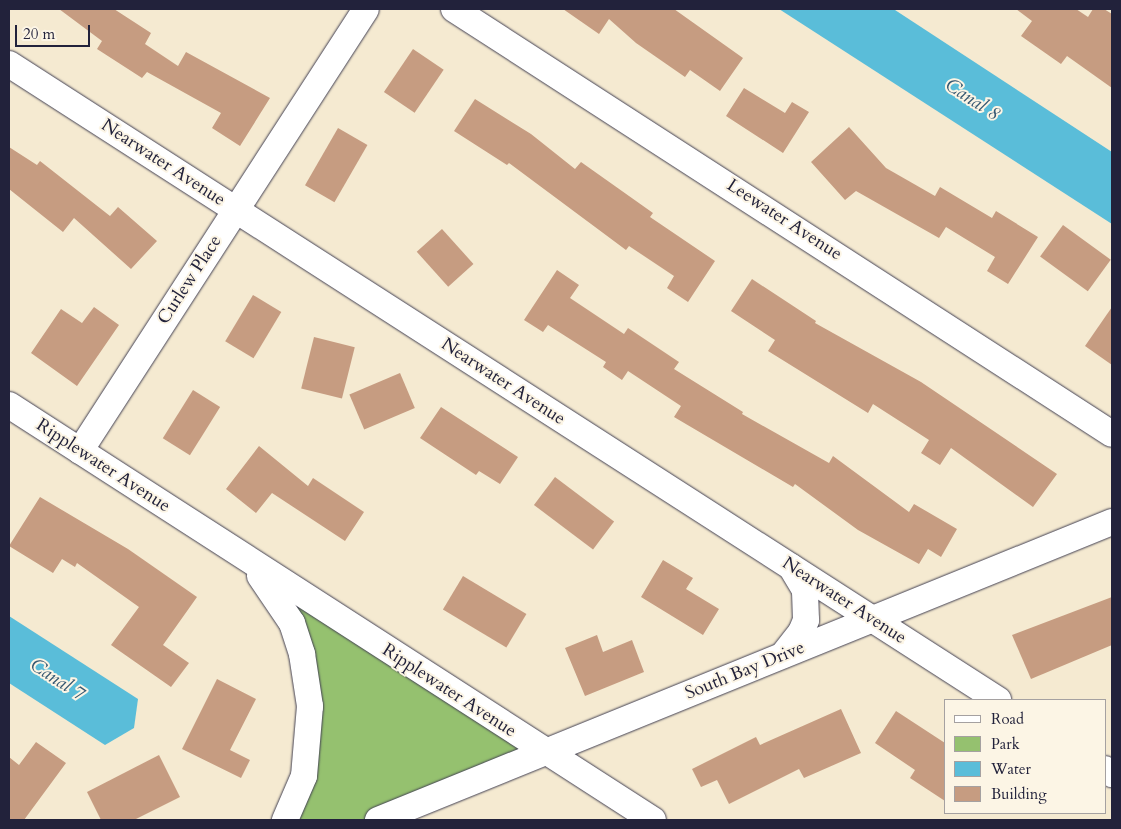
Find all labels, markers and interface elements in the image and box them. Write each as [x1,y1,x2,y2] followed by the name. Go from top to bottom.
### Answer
[18,15,92,47] scale bar
[23,24,55,44] text: 20 m
[941,74,1003,126] water label: Canal 8
[97,115,229,211] street label: Nearwater Avenue
[722,175,846,265] street label: Leewater Avenue
[153,232,227,328] street label: Curlew Place
[437,334,569,430] street label: Nearwater Avenue
[32,415,174,517] street label: Ripplewater Avenue
[778,553,910,649] street label: Nearwater Avenue
[682,637,808,705] street label: South Bay Drive
[378,640,520,742] street label: Ripplewater Avenue
[26,654,88,706] water label: Canal 7
[944,699,1106,814] legend
[991,709,1024,729] text: Road
[991,734,1020,754] text: Park
[991,759,1031,779] text: Water
[991,784,1047,804] text: Building

